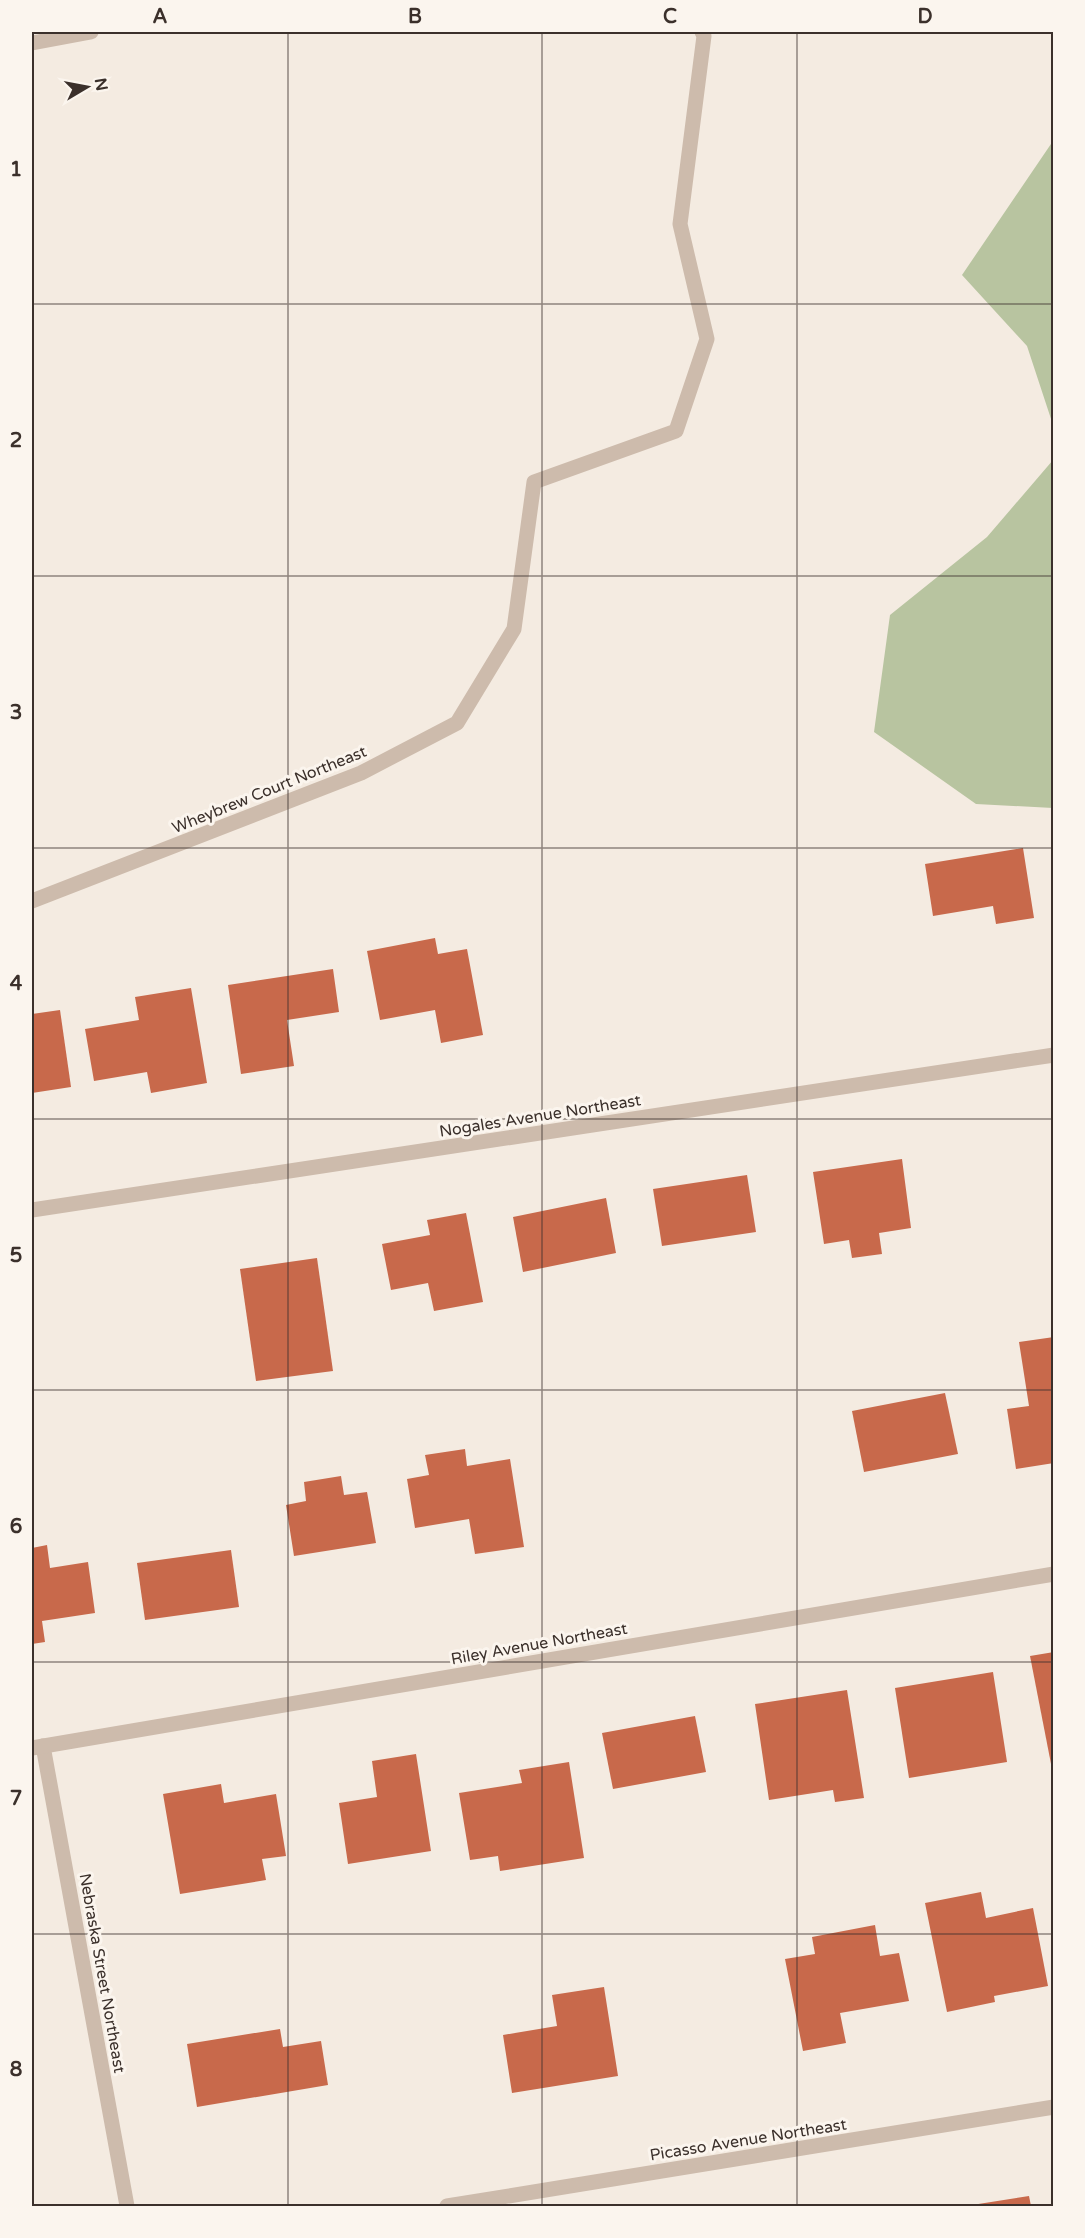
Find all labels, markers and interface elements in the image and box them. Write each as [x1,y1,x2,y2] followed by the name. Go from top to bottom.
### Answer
[153,5,168,29] text: A
[408,5,422,29] text: B
[663,5,677,29] text: C
[917,5,933,29] text: D
[57,57,117,117] north arrow
[90,77,112,93] text: N
[10,158,22,182] text: 1
[10,429,22,453] text: 2
[10,701,22,725] text: 3
[169,742,370,838] street label: Wheybrew Court Northeast
[10,972,23,996] text: 4
[438,1090,642,1142] street label: Nogales Avenue Northeast
[10,1244,22,1268] text: 5
[10,1515,22,1539] text: 6
[449,1619,629,1669] street label: Riley Avenue Northeast
[10,1787,22,1811] text: 7
[75,1872,129,2075] street label: Nebraska Street Northeast
[10,2058,22,2082] text: 8
[648,2115,848,2165] street label: Picasso Avenue Northeast

